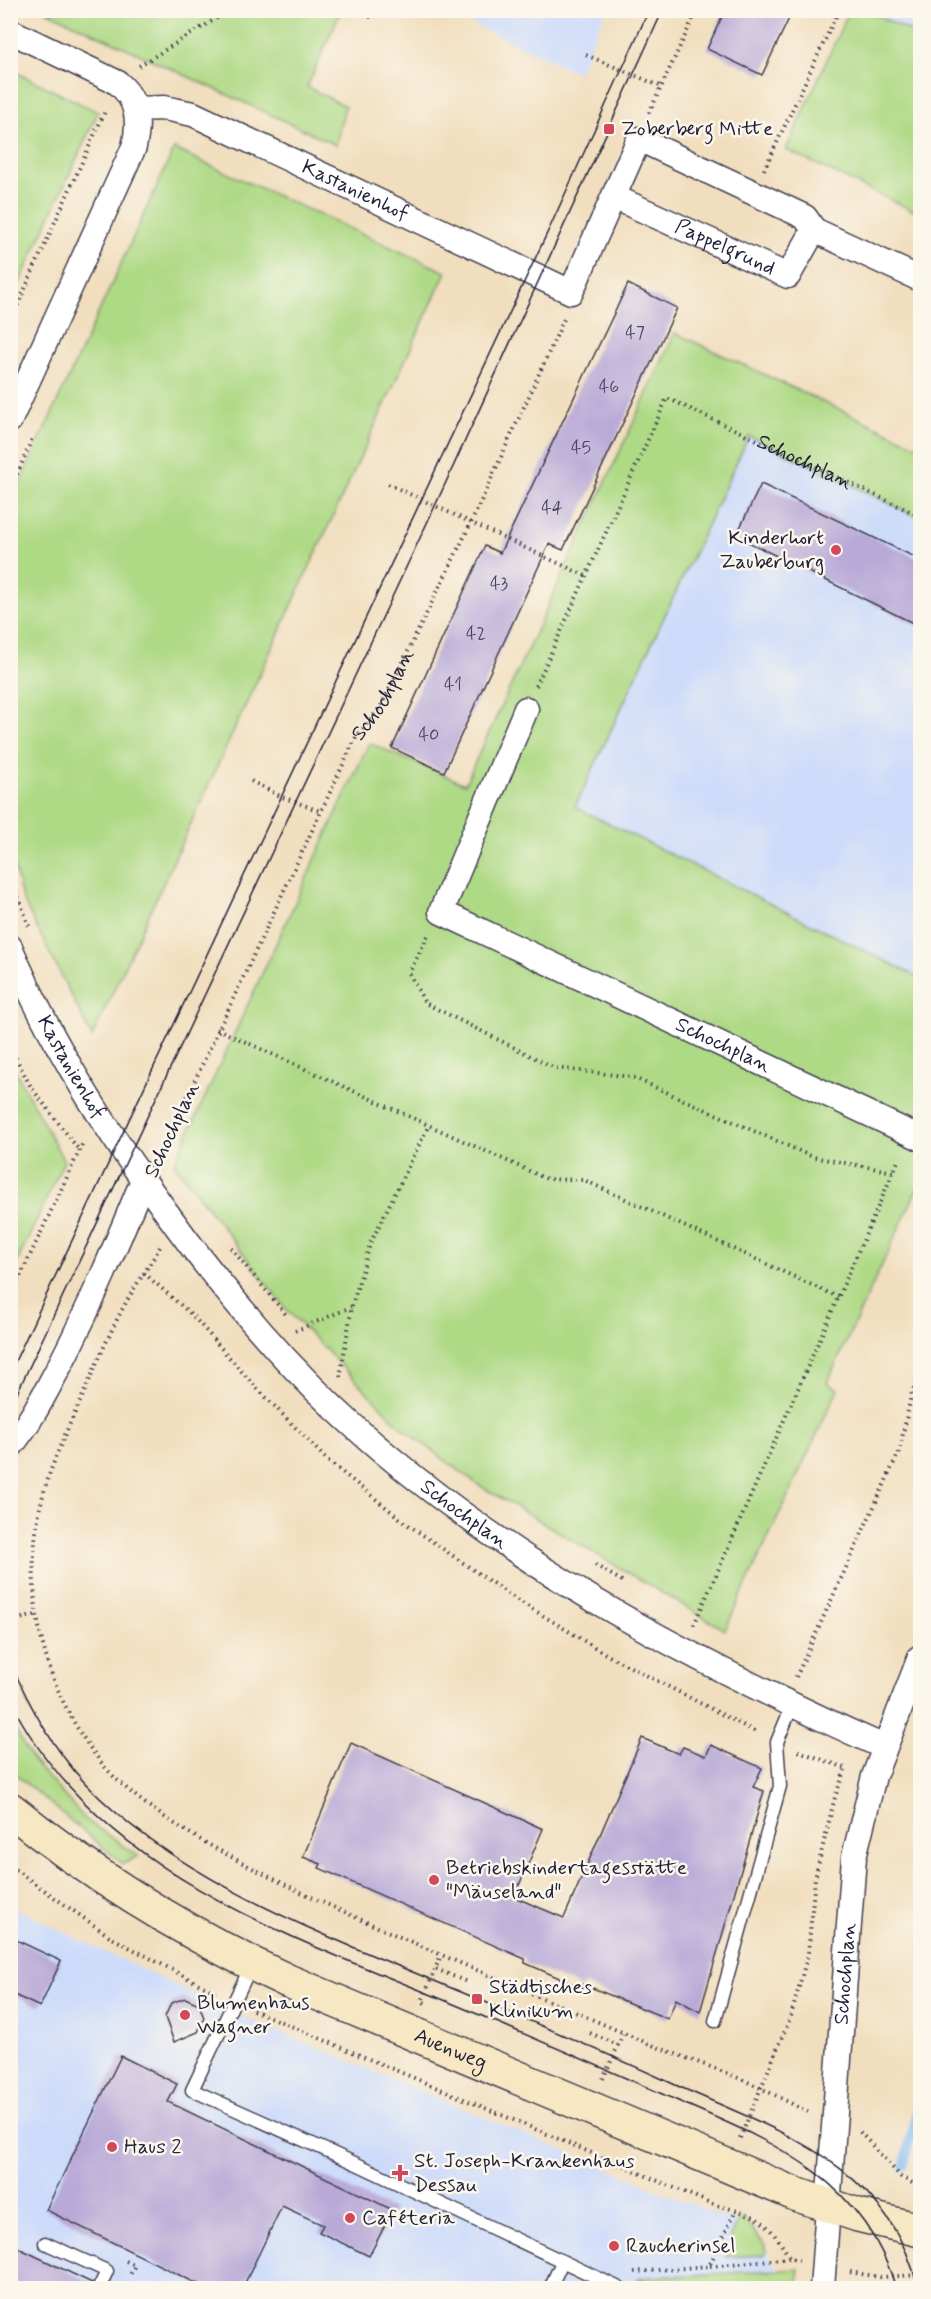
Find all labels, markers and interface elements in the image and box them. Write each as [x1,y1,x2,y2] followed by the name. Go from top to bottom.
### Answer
[621,115,773,145] place label: Zoberberg Mitte
[602,122,616,136] marker: Zoberberg Mitte
[297,153,413,228] street label: Kastanienhof
[670,213,780,282] street label: Pappelgrund
[625,321,645,345] house number: 47
[599,375,619,399] house number: 46
[752,428,857,497] street label: Schochplan
[571,436,591,460] house number: 45
[541,496,563,520] house number: 44
[720,524,824,576] place label: Kinderhort Zauberburg
[829,543,843,557] marker: Kinderhort Zauberburg
[490,572,508,596] house number: 43
[466,622,486,646] house number: 42
[345,644,421,747] street label: Schochplan
[444,673,462,697] house number: 41
[419,723,439,747] house number: 40
[30,1011,112,1124] street label: Kastanienhof
[671,1011,776,1080] street label: Schochplan
[138,1077,207,1182] street label: Schochplan
[414,1473,514,1556] street label: Schochplan
[446,1854,687,1906] place label: Betriebskindertagesstätte "Mäuseland"
[427,1873,441,1887] marker: Betriebskindertagesstätte "Mäuseland"
[828,1921,863,2026] street label: Schochplan
[489,1973,592,2025] place label: Städtisches Klinikum
[197,1989,310,2043] place label: Blumenhaus Wagner
[470,1992,484,2006] marker: Städtisches Klinikum
[178,2008,192,2022] marker: Blumenhaus Wagner
[410,2022,491,2078] street label: Auenweg
[124,2133,182,2161] place label: Haus 2
[105,2140,119,2154] marker: Haus 2
[414,2147,634,2199] place label: St. Joseph-Krankenhaus Dessau
[391,2164,409,2182] marker: St. Joseph-Krankenhaus Dessau
[362,2204,455,2232] place label: Caféteria
[343,2211,357,2225] marker: Caféteria
[626,2232,736,2260] place label: Raucherinsel
[607,2239,621,2253] marker: Raucherinsel

